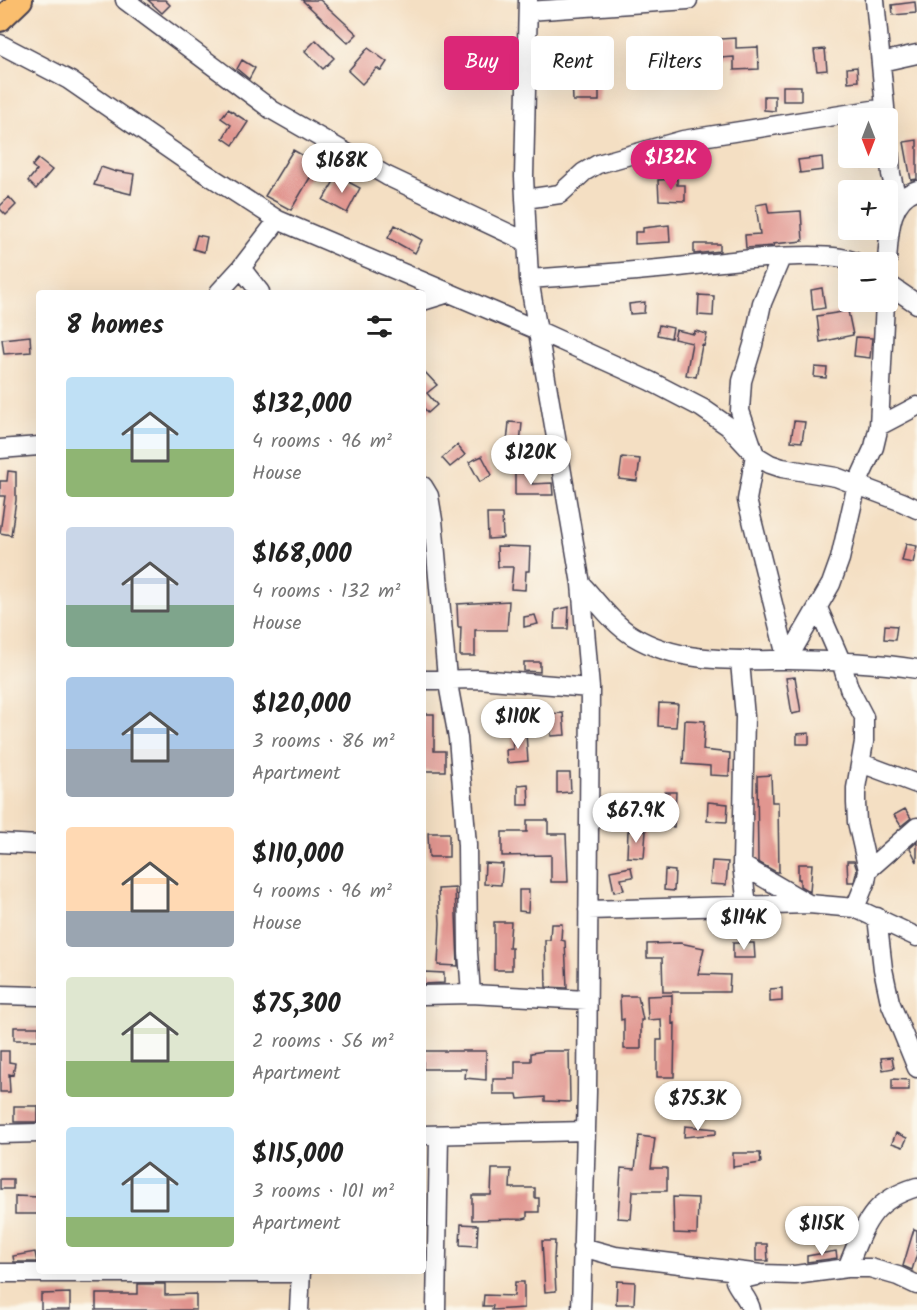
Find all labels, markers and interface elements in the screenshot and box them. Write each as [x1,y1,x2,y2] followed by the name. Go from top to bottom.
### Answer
[444,36,519,90] chip: Buy
[531,36,614,90] chip: Rent
[626,36,723,90] chip: Filters
[838,108,898,168] north arrow
[838,108,898,312] map controls
[629,140,713,191] pin: $132K
[300,143,384,194] pin: $168K
[645,143,697,175] text: $132K
[316,146,368,178] text: $168K
[838,180,898,240] button: +
[838,252,898,312] button: −
[66,305,164,347] text: 8 homes
[363,310,396,343] icon: filters
[252,384,351,426] text: $132,000
[114,401,186,473] icon: home
[252,426,392,458] text: 4 rooms · 96 m²
[489,435,573,486] pin: $120K
[505,438,557,470] text: $120K
[252,458,302,490] text: House
[252,534,352,576] text: $168,000
[114,551,186,623] icon: home
[252,576,400,608] text: 4 rooms · 132 m²
[252,608,302,640] text: House
[252,684,351,726] text: $120,000
[476,699,560,750] pin: $110K
[114,701,186,773] icon: home
[495,702,541,734] text: $110K
[252,726,395,758] text: 3 rooms · 86 m²
[252,758,341,790] text: Apartment
[587,793,685,844] pin: $67.9K
[606,796,666,828] text: $67.9K
[252,834,343,876] text: $110,000
[114,851,186,923] icon: home
[252,876,392,908] text: 4 rooms · 96 m²
[702,900,786,951] pin: $114K
[721,903,767,935] text: $114K
[252,908,302,940] text: House
[252,984,341,1026] text: $75,300
[114,1001,186,1073] icon: home
[252,1026,394,1058] text: 2 rooms · 56 m²
[252,1058,341,1090] text: Apartment
[649,1081,747,1132] pin: $75.3K
[668,1084,728,1116] text: $75.3K
[252,1134,343,1176] text: $115,000
[114,1151,186,1223] icon: home
[252,1176,394,1208] text: 3 rooms · 101 m²
[780,1206,864,1257] pin: $115K
[252,1208,341,1240] text: Apartment
[799,1209,845,1241] text: $115K

